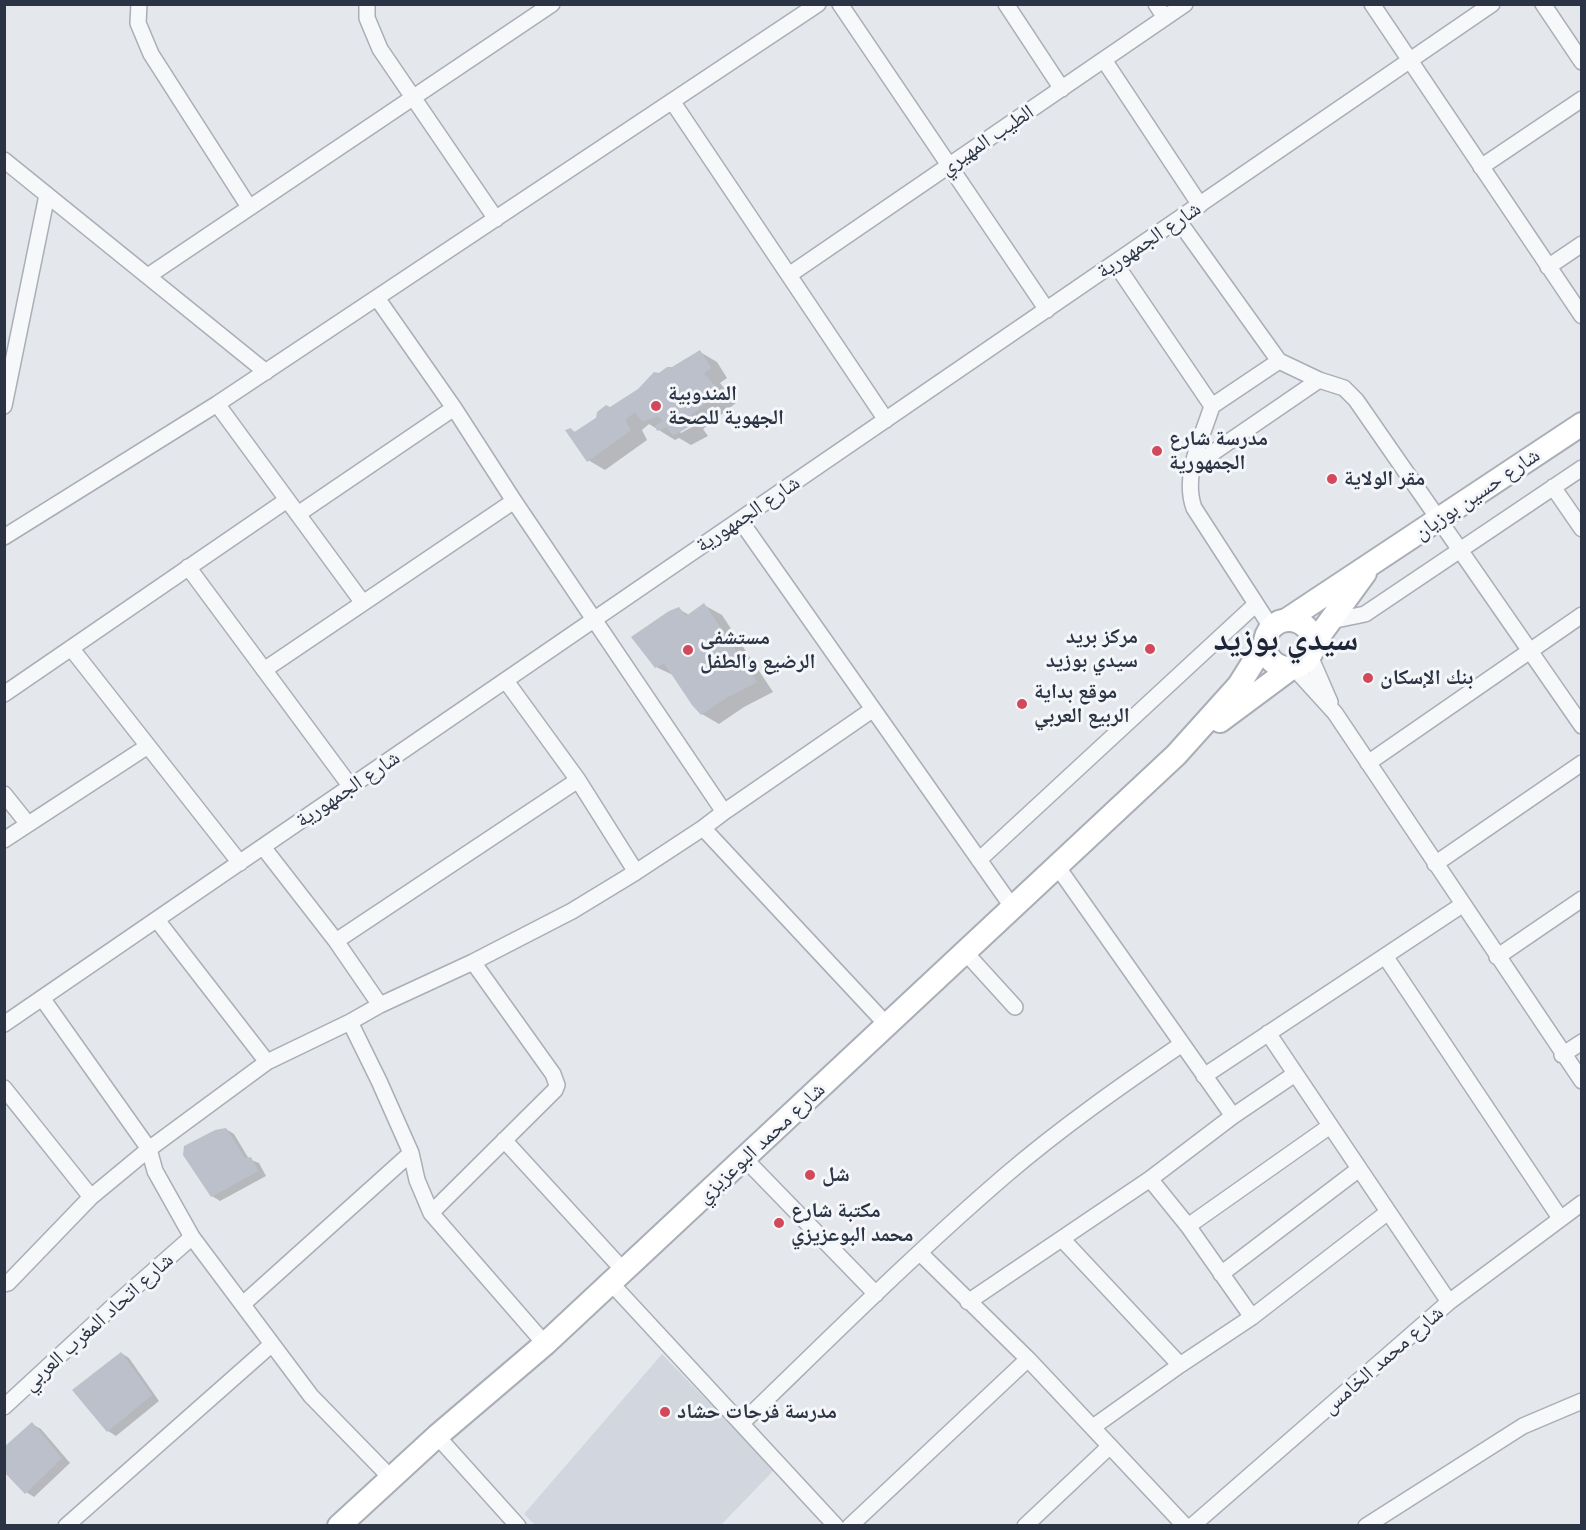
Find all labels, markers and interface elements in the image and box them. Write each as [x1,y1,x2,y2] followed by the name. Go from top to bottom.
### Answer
[935,99,1039,181] street label: الطيب المهيري
[1092,196,1206,284] street label: شارع الجمهورية
[668,381,784,431] place label: المندوبية الجهوية للصحة
[649,399,663,413] marker: المندوبية الجهوية للصحة
[1169,426,1268,476] place label: مدرسة شارع الجمهورية
[1409,443,1545,545] street label: شارع حسين بوزيان
[1150,444,1164,458] marker: مدرسة شارع الجمهورية
[1344,466,1425,492] place label: مقر الولاية
[691,470,805,558] street label: شارع الجمهورية
[1325,472,1339,486] marker: مقر الولاية
[1214,620,1358,660] district label: سيدي بوزيد
[1046,624,1138,674] place label: مركز بريد سيدي بوزيد
[700,625,816,675] place label: مستشفى الرضيع والطفل
[1143,642,1157,656] marker: مركز بريد سيدي بوزيد
[681,643,695,657] marker: مستشفى الرضيع والطفل
[1380,665,1473,691] place label: بنك الإسكان
[1361,671,1375,685] marker: بنك الإسكان
[1034,679,1130,729] place label: موقع بداية الربيع العربي
[1015,697,1029,711] marker: موقع بداية الربيع العربي
[291,745,405,833] street label: شارع الجمهورية
[692,1077,830,1209] street label: شارع محمد البوعزيزي
[822,1162,850,1188] place label: شل
[803,1168,817,1182] marker: شل
[791,1198,914,1248] place label: مكتبة شارع محمد البوعزيزي
[772,1216,786,1230] marker: مكتبة شارع محمد البوعزيزي
[17,1248,179,1396] street label: شارع اتحاد المغرب العربي
[1317,1300,1449,1420] street label: شارع محمد الخامس
[677,1399,837,1425] place label: مدرسة فرحات حشاد
[658,1405,672,1419] marker: مدرسة فرحات حشاد

